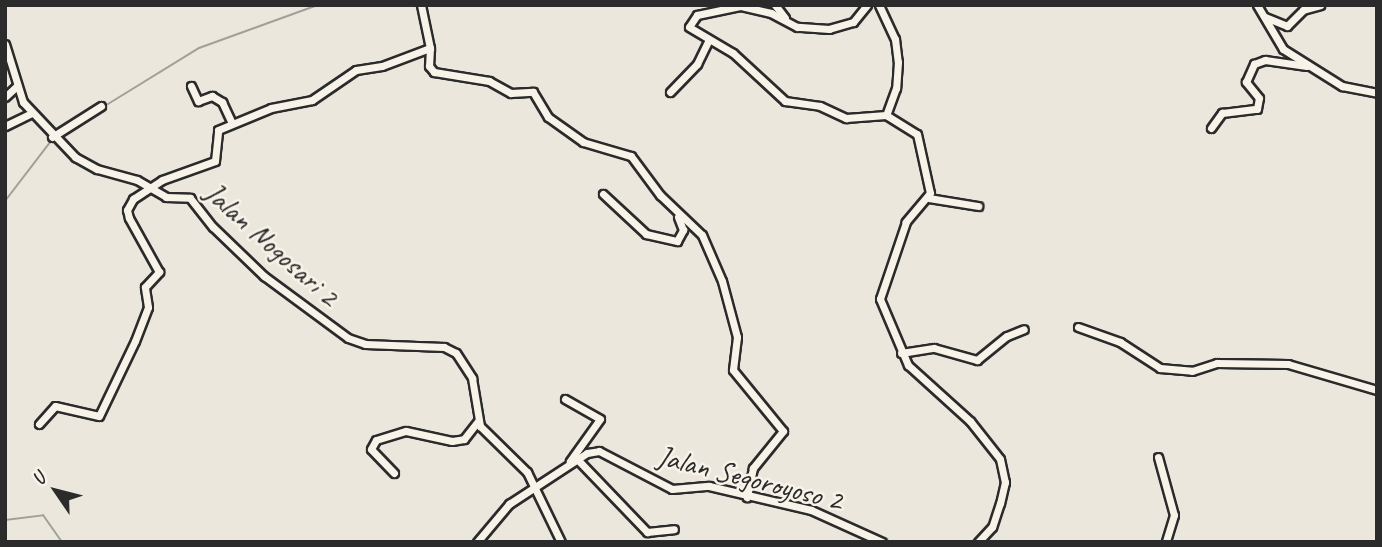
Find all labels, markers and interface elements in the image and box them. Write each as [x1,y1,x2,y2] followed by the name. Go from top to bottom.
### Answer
[197,174,347,314] street label: Jalan Nogosari 2
[654,438,846,518] street label: Jalan Segoroyoso 2
[21,456,91,526] north arrow
[26,468,51,490] text: U

